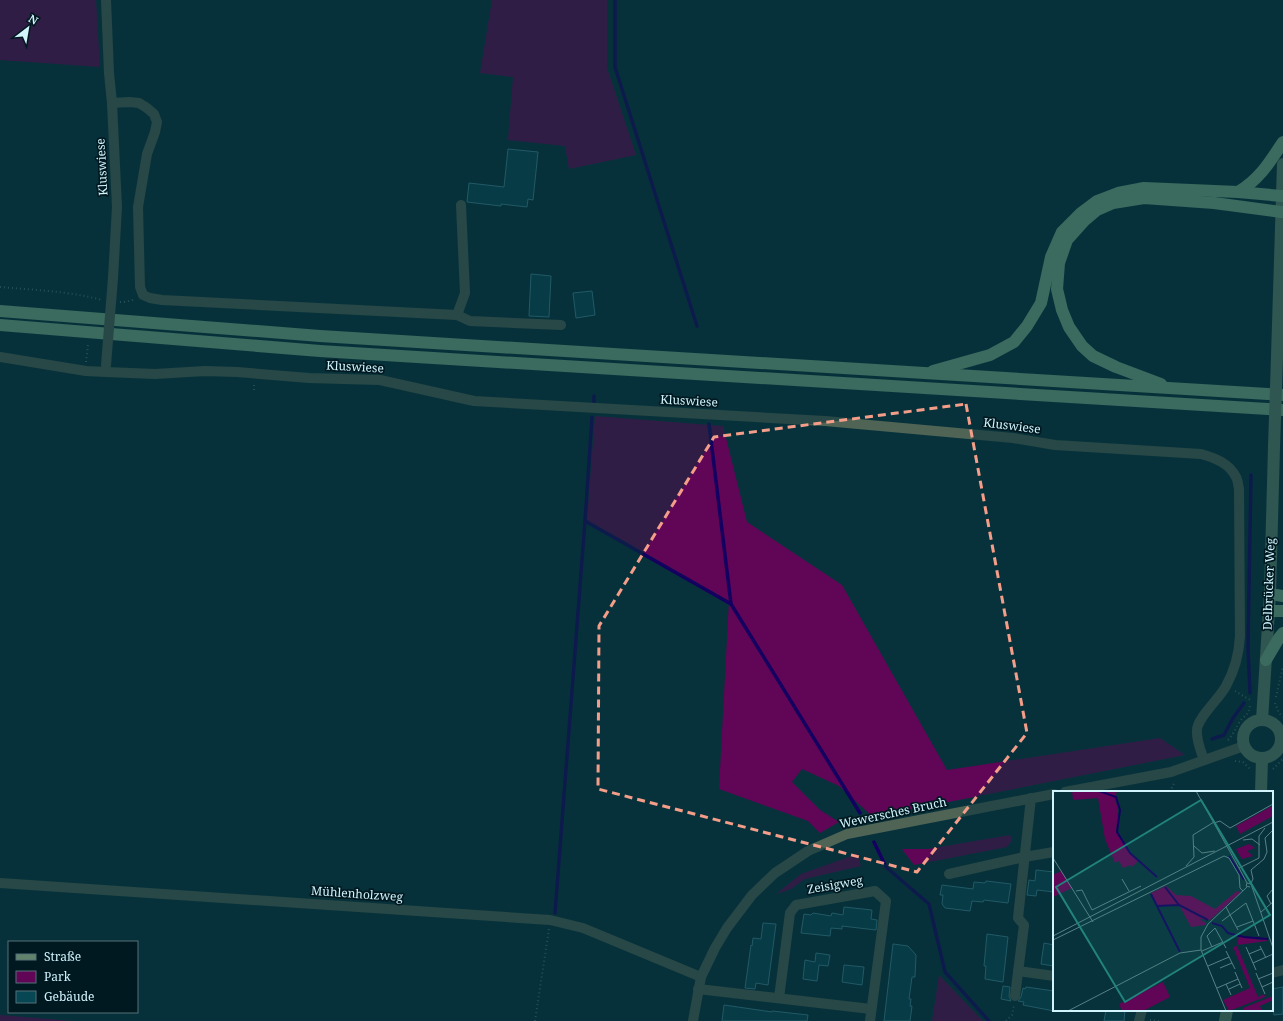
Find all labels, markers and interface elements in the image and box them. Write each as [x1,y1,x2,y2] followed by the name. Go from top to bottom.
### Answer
[8,8,48,48] north arrow
[26,10,41,28] text: N
[92,138,111,196] street label: Kluswiese
[326,357,384,376] street label: Kluswiese
[660,391,718,410] street label: Kluswiese
[982,414,1042,437] street label: Kluswiese
[1258,537,1279,630] street label: Delbrücker Weg
[1053,791,1273,1011] inset map
[838,793,948,832] street label: Wewersches Bruch
[806,871,865,898] street label: Zeisigweg
[311,882,404,905] street label: Mühlenholzweg
[8,941,138,1013] legend
[44,948,81,965] text: Straße
[44,968,72,985] text: Park
[44,988,95,1005] text: Gebäude

